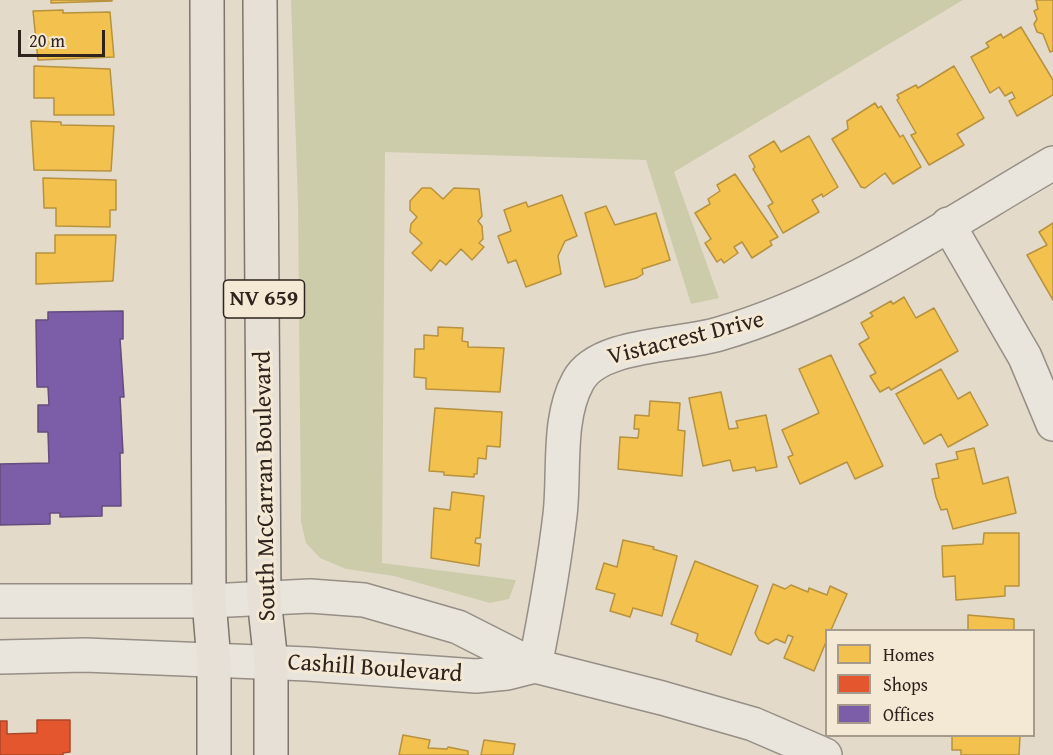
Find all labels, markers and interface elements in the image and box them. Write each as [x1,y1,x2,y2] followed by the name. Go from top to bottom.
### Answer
[21,18,108,56] scale bar
[29,27,65,54] text: 20 m
[224,280,304,318] road number: NV 659
[605,306,767,372] street label: Vistacrest Drive
[249,350,283,622] street label: South McCarran Boulevard
[825,629,1035,737] legend
[883,641,934,668] text: Homes
[287,649,463,689] street label: Cashill Boulevard
[883,671,928,698] text: Shops
[883,701,934,728] text: Offices

